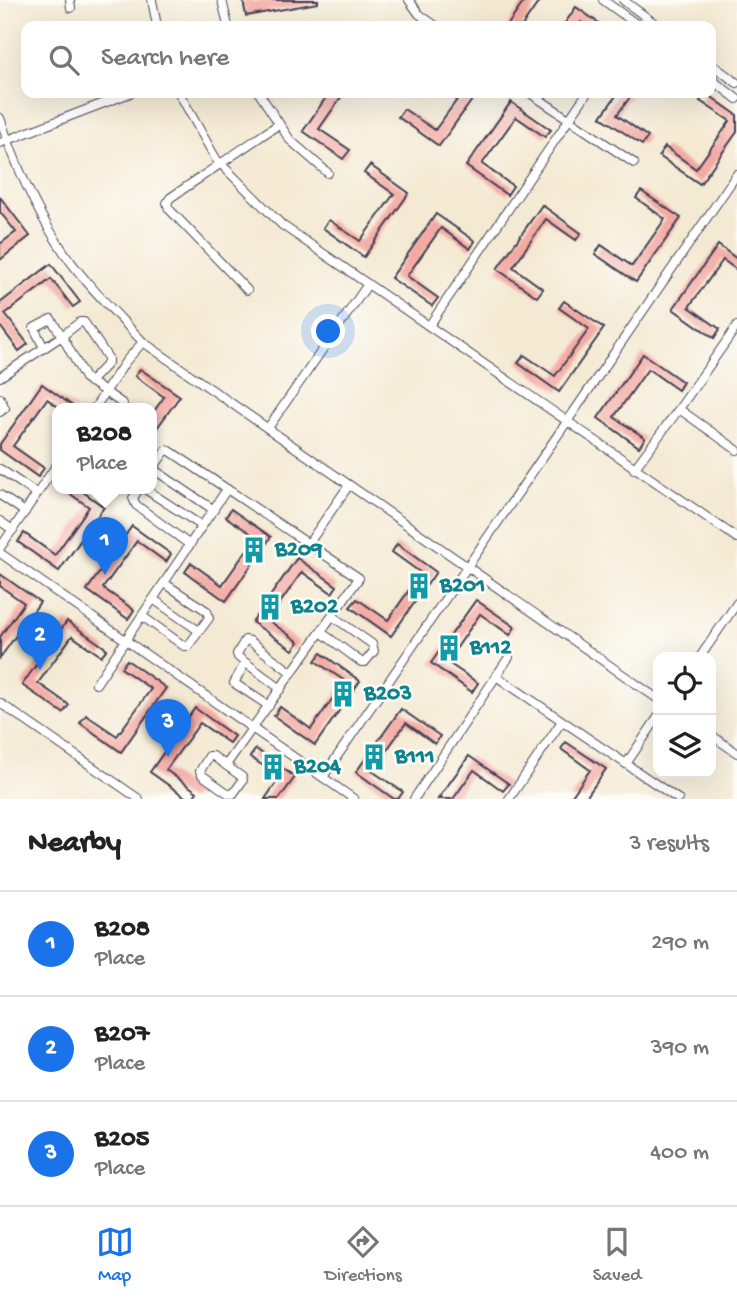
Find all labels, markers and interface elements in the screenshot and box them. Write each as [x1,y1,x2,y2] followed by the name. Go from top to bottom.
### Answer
[21,21,716,98] search box
[45,41,83,79] icon: search
[101,44,229,75] text: Search here
[311,314,345,348] your location
[52,403,157,494] popup
[77,420,132,451] text: B208
[77,451,127,478] text: Place
[82,517,128,575] pin: 1
[239,535,269,565] building icon: B209
[274,537,323,564] place label: B209
[404,571,434,601] building icon: B201
[439,573,485,600] place label: B201
[255,592,285,622] building icon: B202
[290,594,339,621] place label: B202
[17,612,63,670] pin: 2
[434,633,464,663] building icon: B112
[469,635,512,662] place label: B112
[653,652,716,778] map controls
[653,652,716,715] button: locate
[328,679,358,709] building icon: B203
[363,681,412,708] place label: B203
[145,699,191,757] pin: 3
[653,715,716,778] button: layers
[359,742,389,772] building icon: B111
[394,744,435,771] place label: B111
[258,752,288,782] building icon: B204
[293,754,341,781] place label: B204
[28,827,121,862] text: Nearby
[629,831,709,858] text: 3 results
[95,915,150,946] text: B208
[46,930,56,957] text: 1
[651,930,709,957] text: 290 m
[95,946,145,973] text: Place
[95,1020,149,1051] text: B207
[45,1035,57,1062] text: 2
[651,1035,709,1062] text: 390 m
[95,1051,145,1078] text: Place
[95,1125,149,1156] text: B205
[45,1140,57,1167] text: 3
[650,1140,709,1167] text: 400 m
[95,1156,145,1183] text: Place
[96,1223,134,1288] tab: Map
[325,1223,402,1288] tab: Directions
[593,1223,641,1288] tab: Saved

